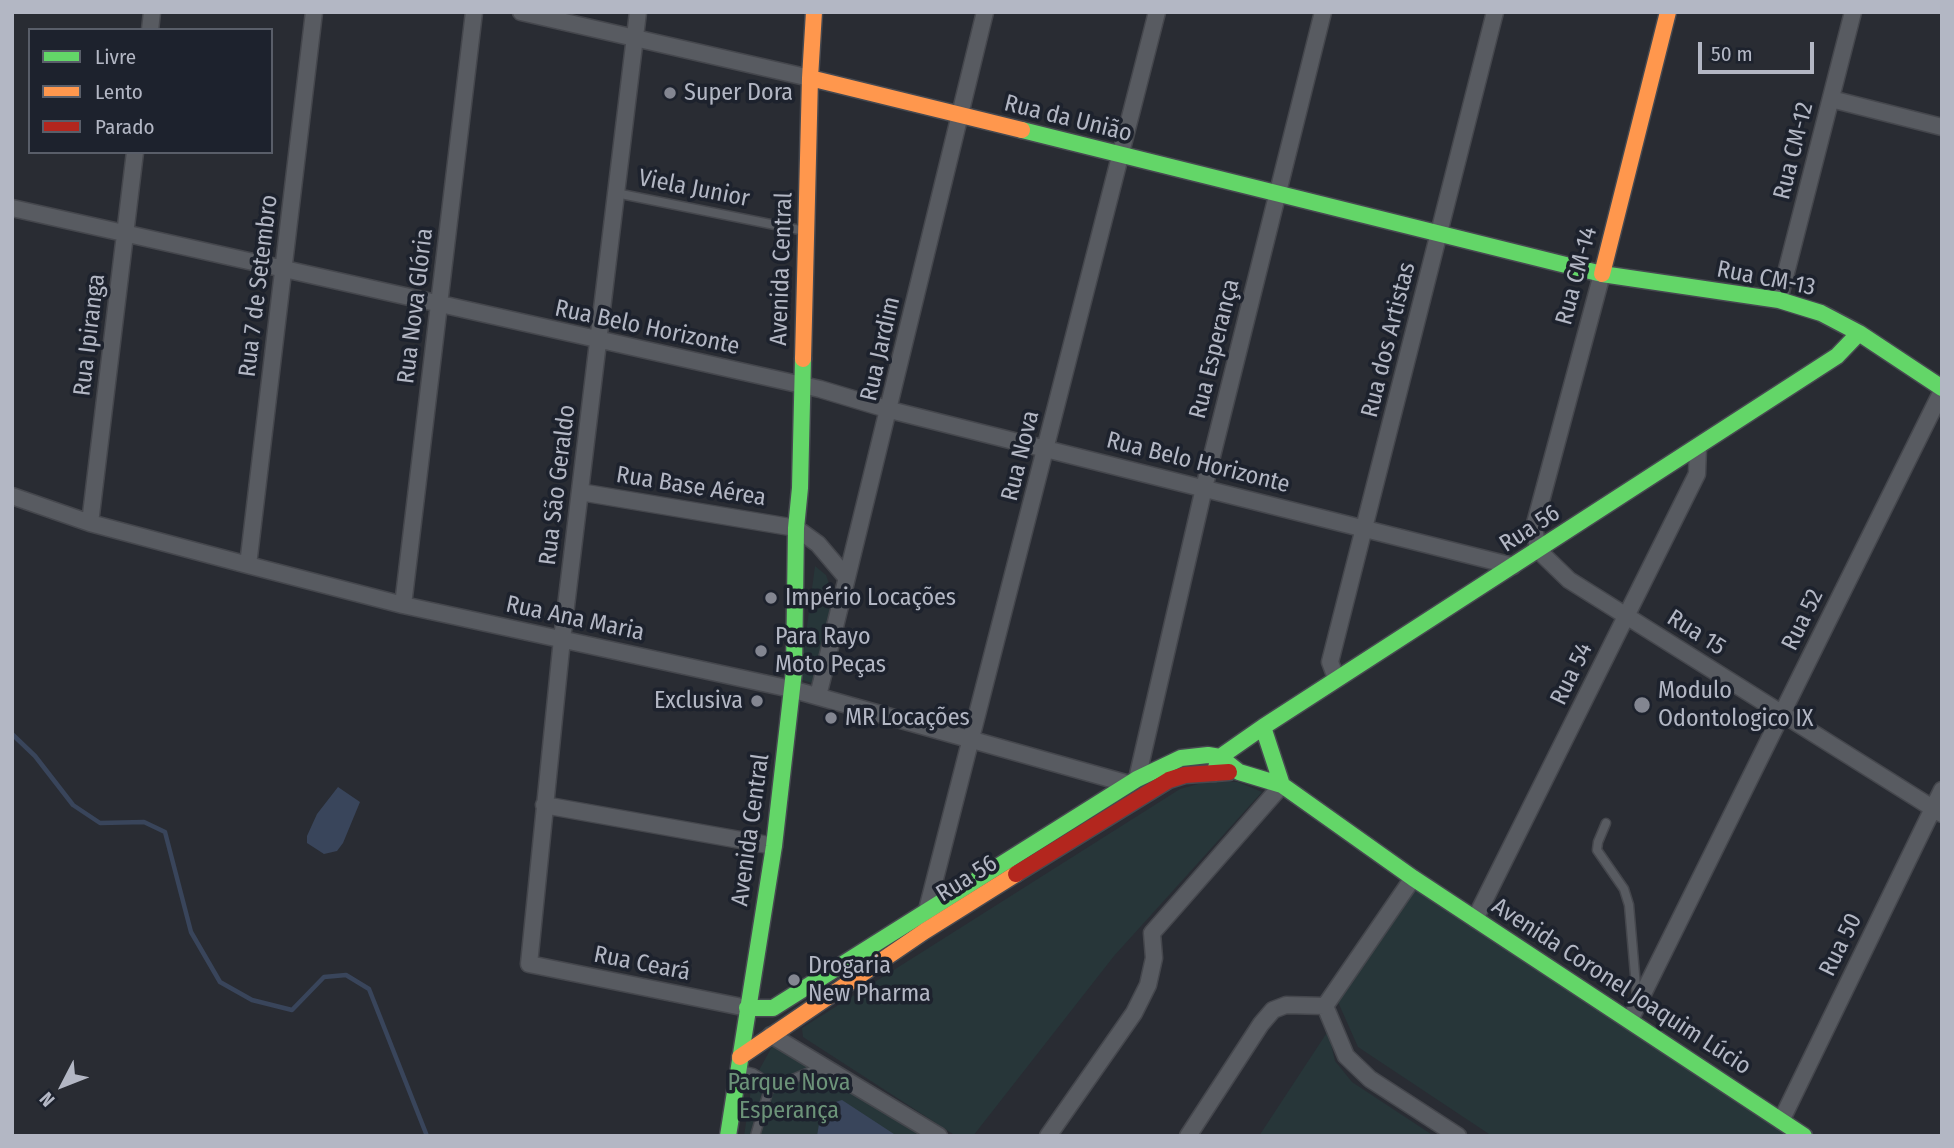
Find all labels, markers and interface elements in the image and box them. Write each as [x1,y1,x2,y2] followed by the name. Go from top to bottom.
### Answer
[28,28,273,154] legend
[1702,28,1818,72] scale bar
[1711,41,1753,67] text: 50 m
[95,44,136,70] text: Livre
[95,79,143,105] text: Lento
[684,79,793,107] place label: Super Dora
[662,85,678,101] marker: Super Dora
[1001,89,1135,149] street label: Rua da União
[1768,99,1820,203] street label: Rua CM-12
[95,114,154,140] text: Parado
[636,164,752,214] street label: Viela Junior
[765,192,799,346] street label: Avenida Central
[234,193,284,379] street label: Rua 7 de Setembro
[1550,224,1604,328] street label: Rua CM-14
[392,227,440,385] street label: Rua Nova Glória
[1714,255,1818,303] street label: Rua CM-13
[1356,259,1422,421] street label: Rua dos Artistas
[68,272,112,398] street label: Rua Ipiranga
[1184,276,1246,422] street label: Rua Esperança
[552,294,742,362] street label: Rua Belo Horizonte
[855,294,907,404] street label: Rua Jardim
[534,403,582,567] street label: Rua São Geraldo
[996,408,1046,504] street label: Rua Nova
[1103,426,1293,500] street label: Rua Belo Horizonte
[614,461,768,513] street label: Rua Base Aérea
[1495,499,1565,559] street label: Rua 56
[785,584,956,612] place label: Império Locações
[1776,585,1830,655] street label: Rua 52
[503,590,647,648] street label: Rua Ana Maria
[763,590,779,606] marker: Império Locações
[1661,604,1731,662] street label: Rua 15
[775,623,886,679] place label: Para Rayo Moto Peças
[1545,638,1599,710] street label: Rua 54
[753,643,769,659] marker: Para Rayo Moto Peças
[1658,677,1814,733] place label: Modulo Odontologico IX
[654,687,743,715] place label: Exclusiva
[749,693,765,709] marker: Exclusiva
[1632,695,1652,715] marker: Modulo Odontologico IX
[845,704,970,732] place label: MR Locações
[823,710,839,726] marker: MR Locações
[726,752,776,908] street label: Avenida Central
[931,849,1003,909] street label: Rua 56
[1486,892,1756,1082] street label: Avenida Coronel Joaquim Lúcio
[1813,909,1869,981] street label: Rua 50
[591,941,693,987] street label: Rua Ceará
[808,952,931,1008] place label: Drogaria New Pharma
[786,972,802,988] marker: Drogaria New Pharma
[28,1050,98,1120] north arrow
[728,1069,850,1125] park label: Parque Nova Esperança
[35,1087,59,1111] text: N

